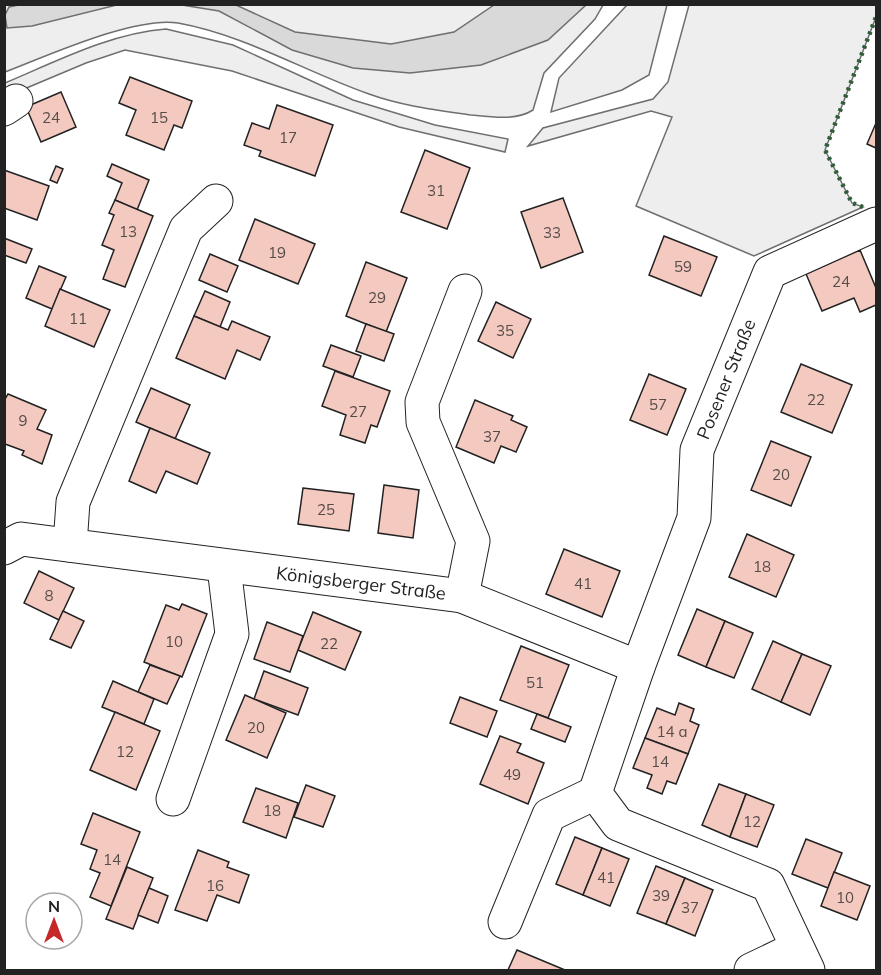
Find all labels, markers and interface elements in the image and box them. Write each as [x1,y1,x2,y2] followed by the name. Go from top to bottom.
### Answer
[42,108,60,127] house number: 24
[150,108,168,127] house number: 15
[279,128,297,147] house number: 17
[427,181,445,200] house number: 31
[119,222,137,241] house number: 13
[543,223,561,242] house number: 33
[268,243,286,262] house number: 19
[674,257,692,276] house number: 59
[832,272,850,291] house number: 24
[368,288,386,307] house number: 29
[69,309,87,328] house number: 11
[691,315,761,443] street label: Posener Straße
[496,321,514,340] house number: 35
[807,390,825,409] house number: 22
[649,395,667,414] house number: 57
[349,402,367,421] house number: 27
[18,411,28,430] house number: 9
[483,427,501,446] house number: 37
[772,465,790,484] house number: 20
[317,500,335,519] house number: 25
[753,557,771,576] house number: 18
[275,561,447,605] street label: Königsberger Straße
[574,574,592,593] house number: 41
[44,586,54,605] house number: 8
[165,632,183,651] house number: 10
[320,634,338,653] house number: 22
[526,673,544,692] house number: 51
[247,718,265,737] house number: 20
[657,722,687,741] house number: 14 a
[116,742,134,761] house number: 12
[651,752,669,771] house number: 14
[503,765,521,784] house number: 49
[263,801,281,820] house number: 18
[743,812,761,831] house number: 12
[103,850,121,869] house number: 14
[597,868,615,887] house number: 41
[206,876,224,895] house number: 16
[652,886,670,905] house number: 39
[836,888,854,907] house number: 10
[24,891,84,951] north arrow
[48,896,60,916] text: N
[681,898,699,917] house number: 37

